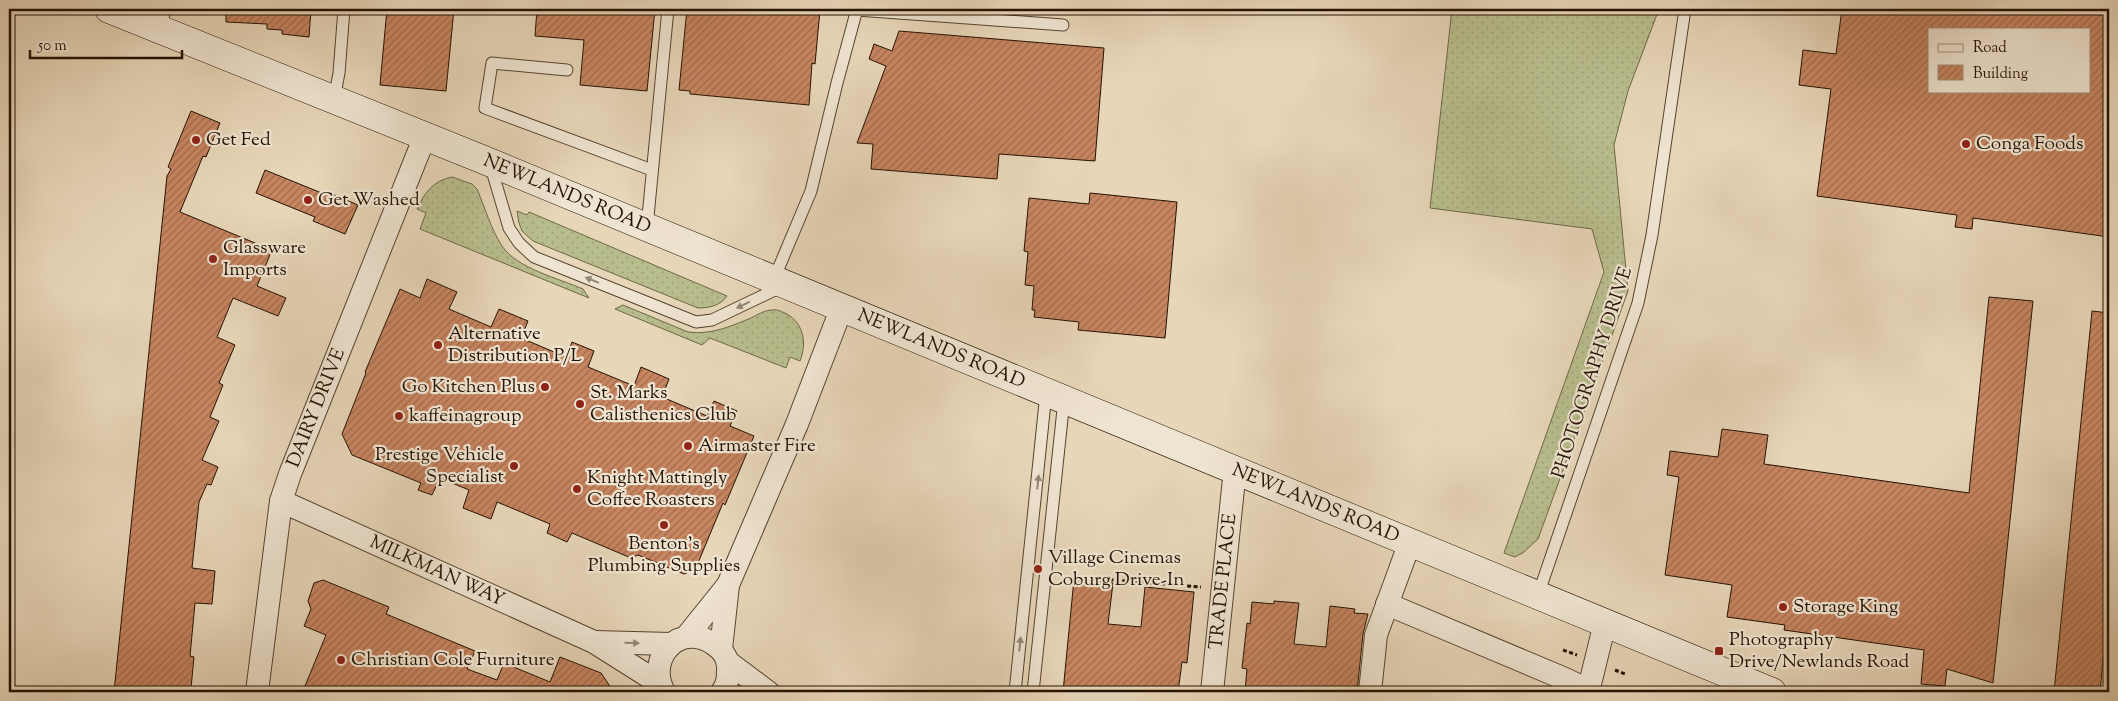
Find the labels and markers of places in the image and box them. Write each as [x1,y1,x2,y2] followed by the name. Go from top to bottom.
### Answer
[206,127,271,154] place label: Get Fed
[1976,131,2084,158] place label: Conga Foods
[190,134,202,146] marker: Get Fed
[1960,138,1972,150] marker: Conga Foods
[318,187,420,214] place label: Get Washed
[302,194,314,206] marker: Get Washed
[223,235,306,284] place label: Glassware Imports
[207,253,219,265] marker: Glassware Imports
[448,321,583,370] place label: Alternative Distribution P/L
[432,339,444,351] marker: Alternative Distribution P/L
[402,374,535,401] place label: Go Kitchen Plus
[590,380,737,429] place label: St. Marks Calisthenics Club
[539,381,551,393] marker: Go Kitchen Plus
[574,398,586,410] marker: St. Marks Calisthenics Club
[409,403,522,430] place label: kaffeinagroup
[393,410,405,422] marker: kaffeinagroup
[698,433,816,460] place label: Airmaster Fire
[682,440,694,452] marker: Airmaster Fire
[375,442,504,491] place label: Prestige Vehicle Specialist
[508,460,520,472] marker: Prestige Vehicle Specialist
[587,465,728,514] place label: Knight Mattingly Coffee Roasters
[571,483,583,495] marker: Knight Mattingly Coffee Roasters
[658,519,670,531] marker: Benton's Plumbing Supplies
[588,531,740,580] place label: Benton's Plumbing Supplies
[1048,545,1184,594] place label: Village Cinemas Coburg Drive-In
[1032,563,1044,575] marker: Village Cinemas Coburg Drive-In
[1793,594,1898,621] place label: Storage King
[1777,601,1789,613] marker: Storage King
[1729,627,1910,676] place label: Photography Drive/Newlands Road
[1713,645,1725,657] marker: Photography Drive/Newlands Road
[351,647,555,674] place label: Christian Cole Furniture
[335,654,347,666] marker: Christian Cole Furniture

